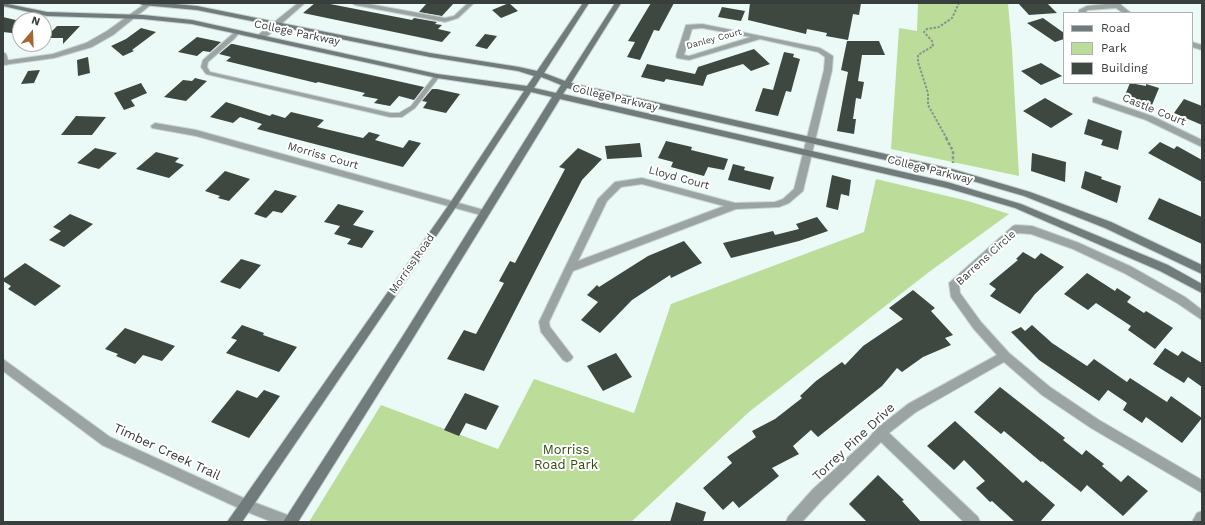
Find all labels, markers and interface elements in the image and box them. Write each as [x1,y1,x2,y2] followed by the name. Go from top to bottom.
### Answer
[12,12,52,52] north arrow
[1063,12,1193,84] legend
[30,14,42,29] text: N
[253,17,341,49] street label: College Parkway
[1101,21,1130,35] text: Road
[685,26,743,52] street label: Danley Court
[1101,41,1127,55] text: Park
[1101,61,1148,75] text: Building
[571,82,659,114] street label: College Parkway
[1120,91,1188,129] street label: Castle Court
[286,140,360,172] street label: Morriss Court
[886,153,974,187] street label: College Parkway
[647,164,711,192] street label: Lloyd Court
[954,228,1018,288] street label: Barrens Circle
[387,232,437,296] street label: Morriss Road
[810,400,898,484] street label: Torrey Pine Drive
[111,420,223,484] street label: Timber Creek Trail
[534,442,598,473] park label: Morriss Road Park

